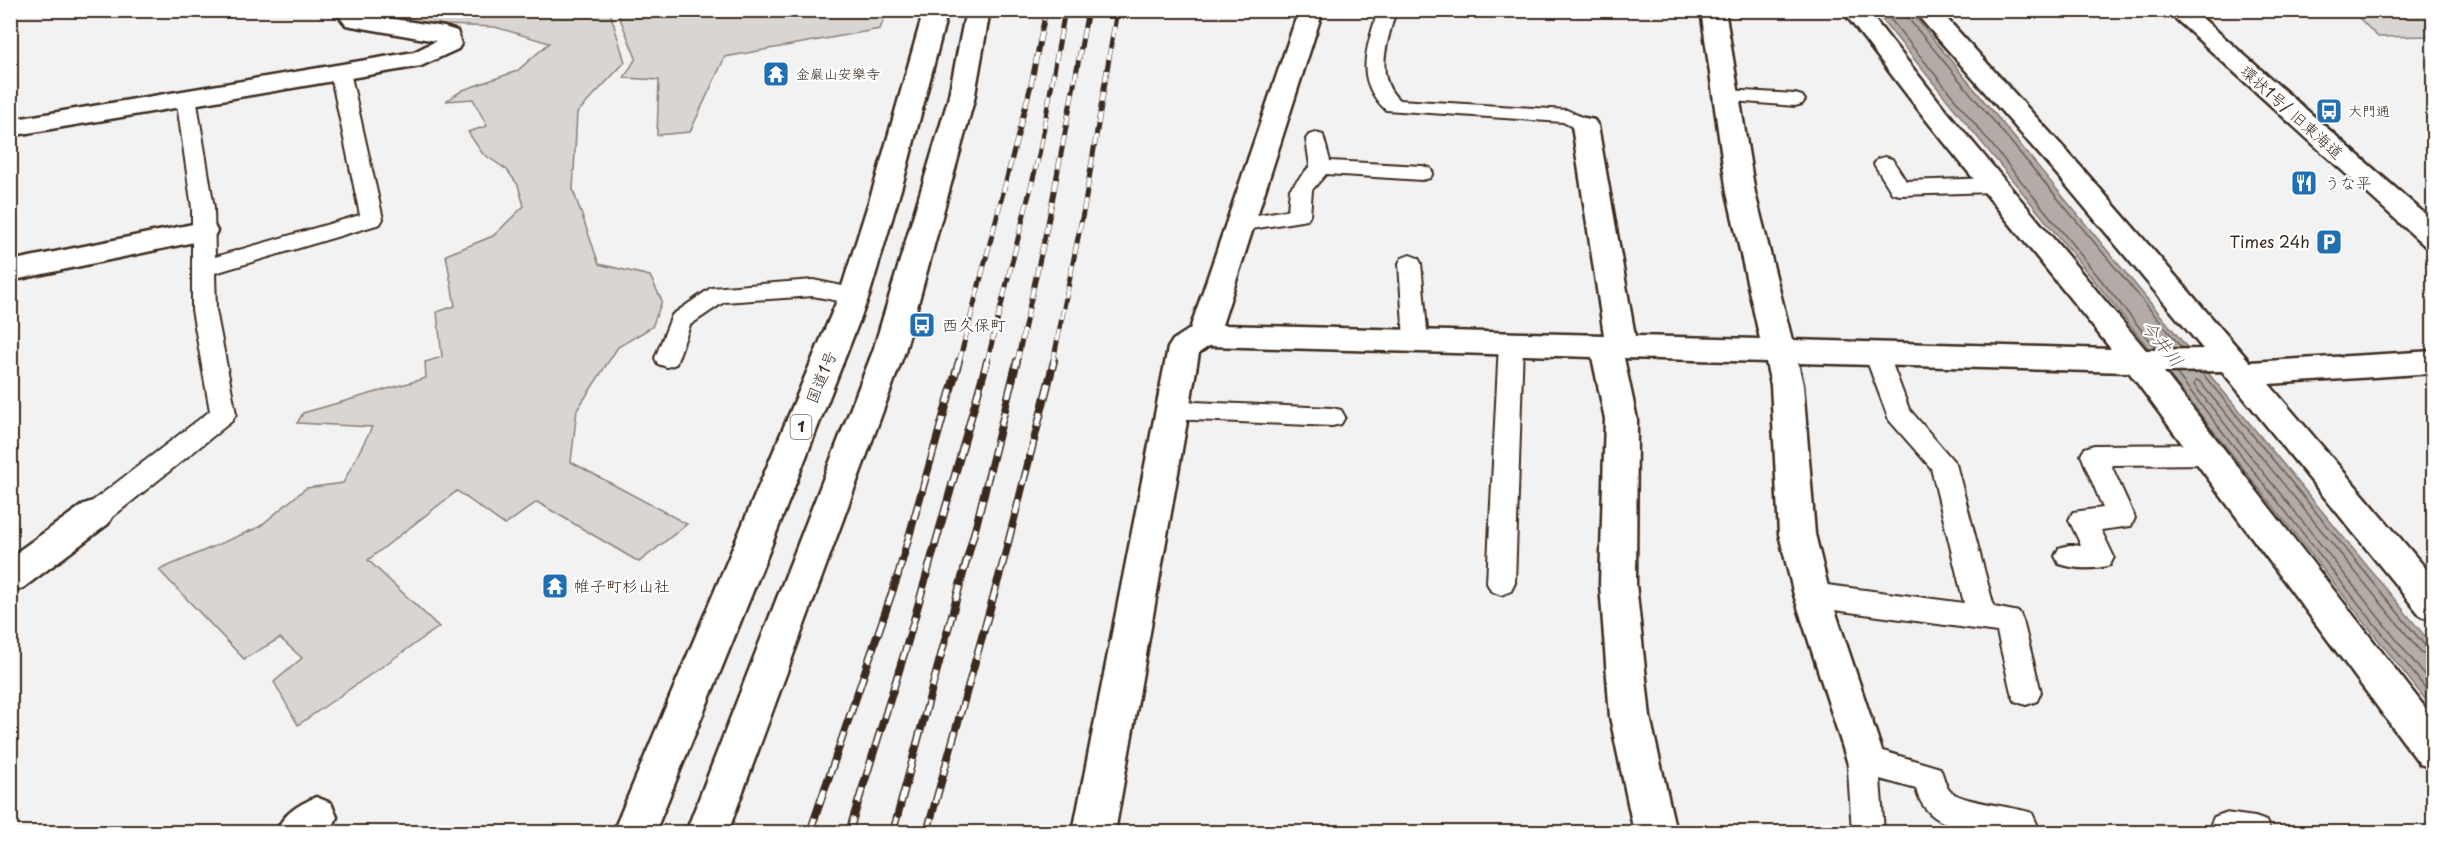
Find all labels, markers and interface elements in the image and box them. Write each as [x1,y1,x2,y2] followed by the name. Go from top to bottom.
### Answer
[761,59,791,89] temple icon: 金巖山安樂寺
[2236,59,2349,164] street label: 環状1号/ 旧東海道
[796,63,880,84] place label: 金巖山安樂寺
[2314,96,2344,126] bus stop icon: 大門通
[2348,100,2390,121] place label: 大門通
[2289,168,2319,198] restaurant icon: うな平
[2324,170,2372,194] place label: うな平
[2314,227,2344,257] parking icon: Times 24h
[2230,229,2310,253] place label: Times 24h
[907,310,937,340] bus stop icon: 西久保町
[942,312,1006,336] place label: 西久保町
[2136,314,2191,373] water label: 今井川
[799,347,842,407] street label: 国道1号
[790,415,812,439] road number: 1
[540,571,570,601] temple icon: 帷子町杉山社
[574,573,670,597] place label: 帷子町杉山社

